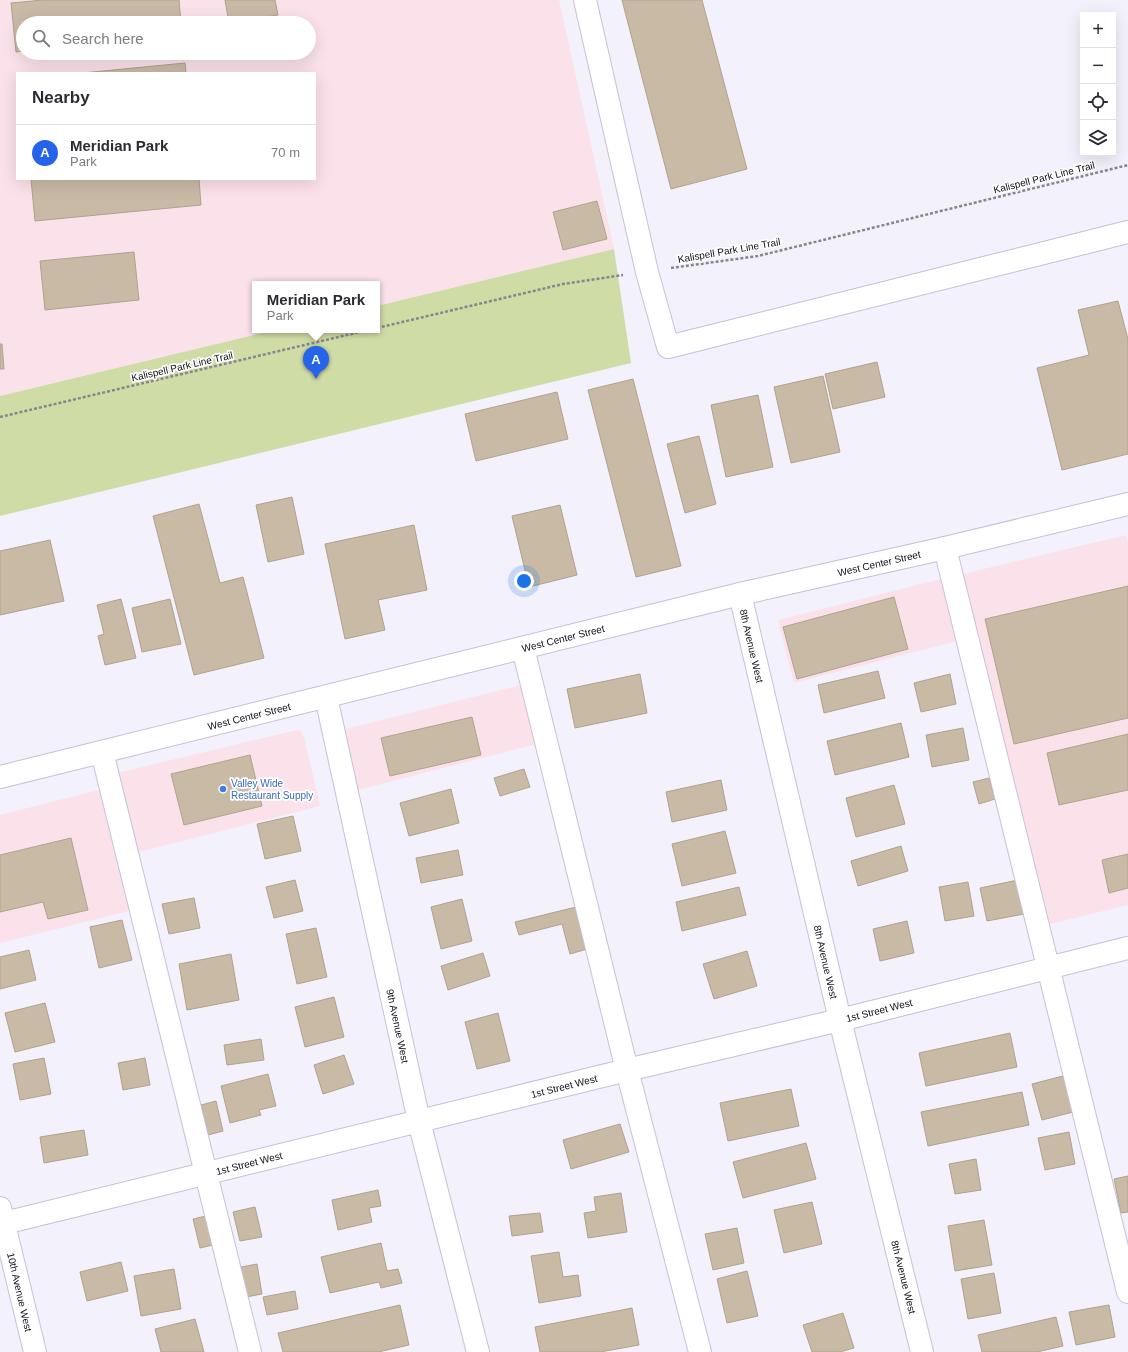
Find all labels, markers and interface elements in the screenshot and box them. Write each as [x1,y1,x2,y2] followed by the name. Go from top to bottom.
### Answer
[1080,12,1116,156] map controls
[1080,12,1116,48] button: +
[16,16,316,60] search box
[30,27,52,49] icon: search
[62,30,144,47] text: Search here
[1080,48,1116,84] button: −
[1080,84,1116,120] button: locate
[32,88,90,107] text: Nearby
[1080,120,1116,156] button: layers
[70,137,168,154] text: Meridian Park
[40,145,50,160] text: A
[271,145,300,160] text: 70 m
[70,154,97,169] text: Park
[992,160,1096,195] street label: Kalispell Park Line Trail
[677,236,781,265] street label: Kalispell Park Line Trail
[252,281,380,333] popup
[267,291,365,308] text: Meridian Park
[267,308,294,323] text: Park
[303,346,329,379] pin: A
[130,349,234,384] street label: Kalispell Park Line Trail
[837,549,922,578] street label: West Center Street
[514,571,534,591] your location
[738,608,765,684] street label: 8th Avenue West
[521,623,606,654] street label: West Center Street
[207,701,292,732] street label: West Center Street
[231,778,313,801] place label: Valley Wide Restaurant Supply
[218,784,228,794] marker: Valley Wide Restaurant Supply
[812,924,839,1000] street label: 8th Avenue West
[384,988,411,1064] street label: 9th Avenue West
[845,997,914,1024] street label: 1st Street West
[530,1073,599,1100] street label: 1st Street West
[215,1150,284,1177] street label: 1st Street West
[889,1239,918,1315] street label: 8th Avenue West
[5,1252,34,1333] street label: 10th Avenue West

